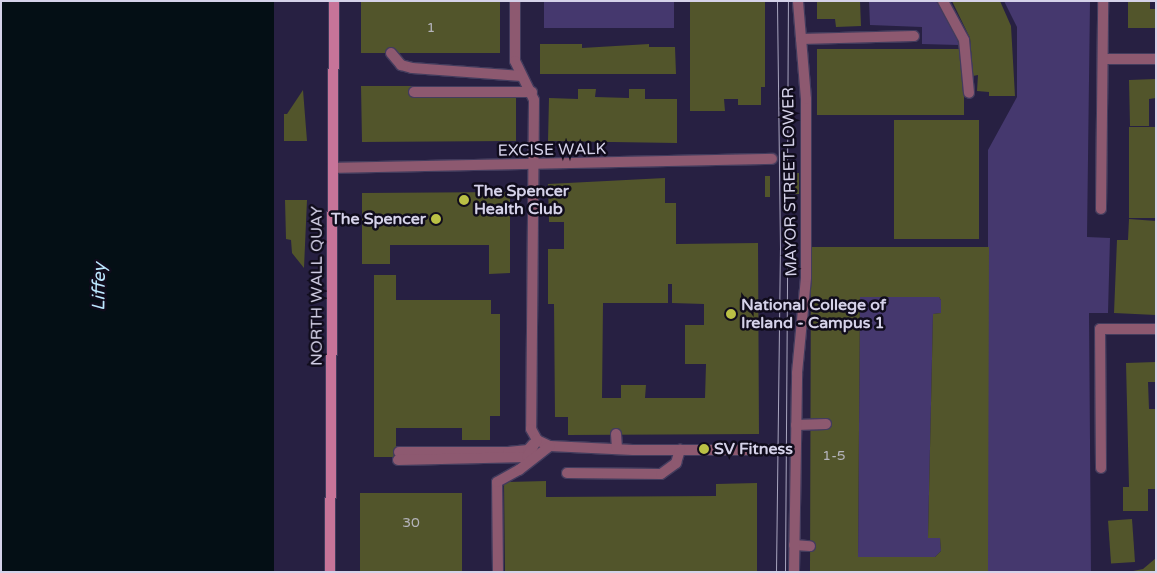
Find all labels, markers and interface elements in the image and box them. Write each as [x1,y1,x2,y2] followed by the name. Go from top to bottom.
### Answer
[427,20,435,36] house number: 1
[779,87,801,277] street label: MAYOR STREET LOWER
[498,139,606,161] street label: EXCISE WALK
[474,181,569,219] place label: The Spencer Health Club
[458,194,470,206] marker: The Spencer Health Club
[307,206,327,366] street label: NORTH WALL QUAY
[331,209,426,229] place label: The Spencer
[430,213,442,225] marker: The Spencer
[88,263,110,311] water label: Liffey
[741,295,886,333] place label: National College of Ireland - Campus 1
[725,308,737,320] marker: National College of Ireland - Campus 1
[714,439,793,459] place label: SV Fitness
[698,443,710,455] marker: SV Fitness
[822,448,846,464] house number: 1-5
[402,515,420,531] house number: 30

